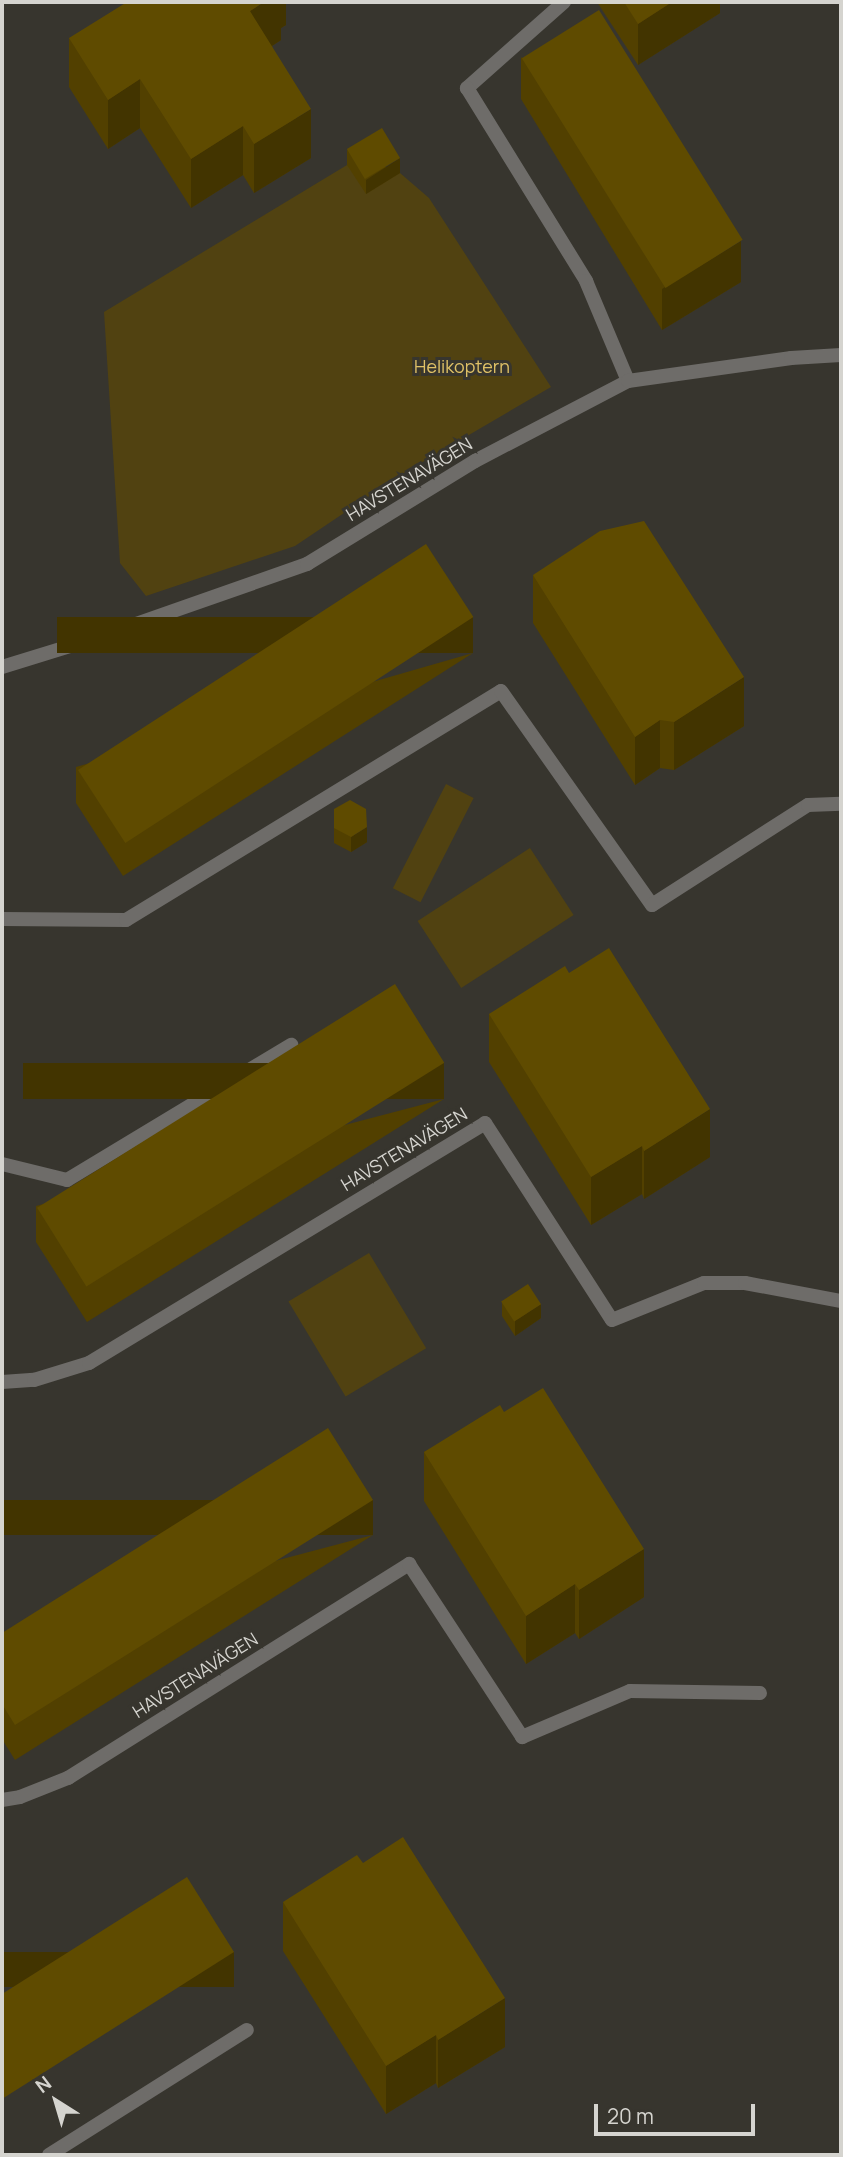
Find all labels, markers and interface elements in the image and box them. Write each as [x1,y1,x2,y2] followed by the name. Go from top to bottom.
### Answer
[414,355,510,377] park label: Helikoptern
[342,433,476,525] street label: HAVSTENAVÄGEN
[337,1103,471,1195] street label: HAVSTENAVÄGEN
[128,1628,262,1722] street label: HAVSTENAVÄGEN
[21,2066,91,2136] north arrow
[30,2070,57,2099] text: N
[598,2090,759,2134] scale bar
[607,2102,654,2130] text: 20 m

